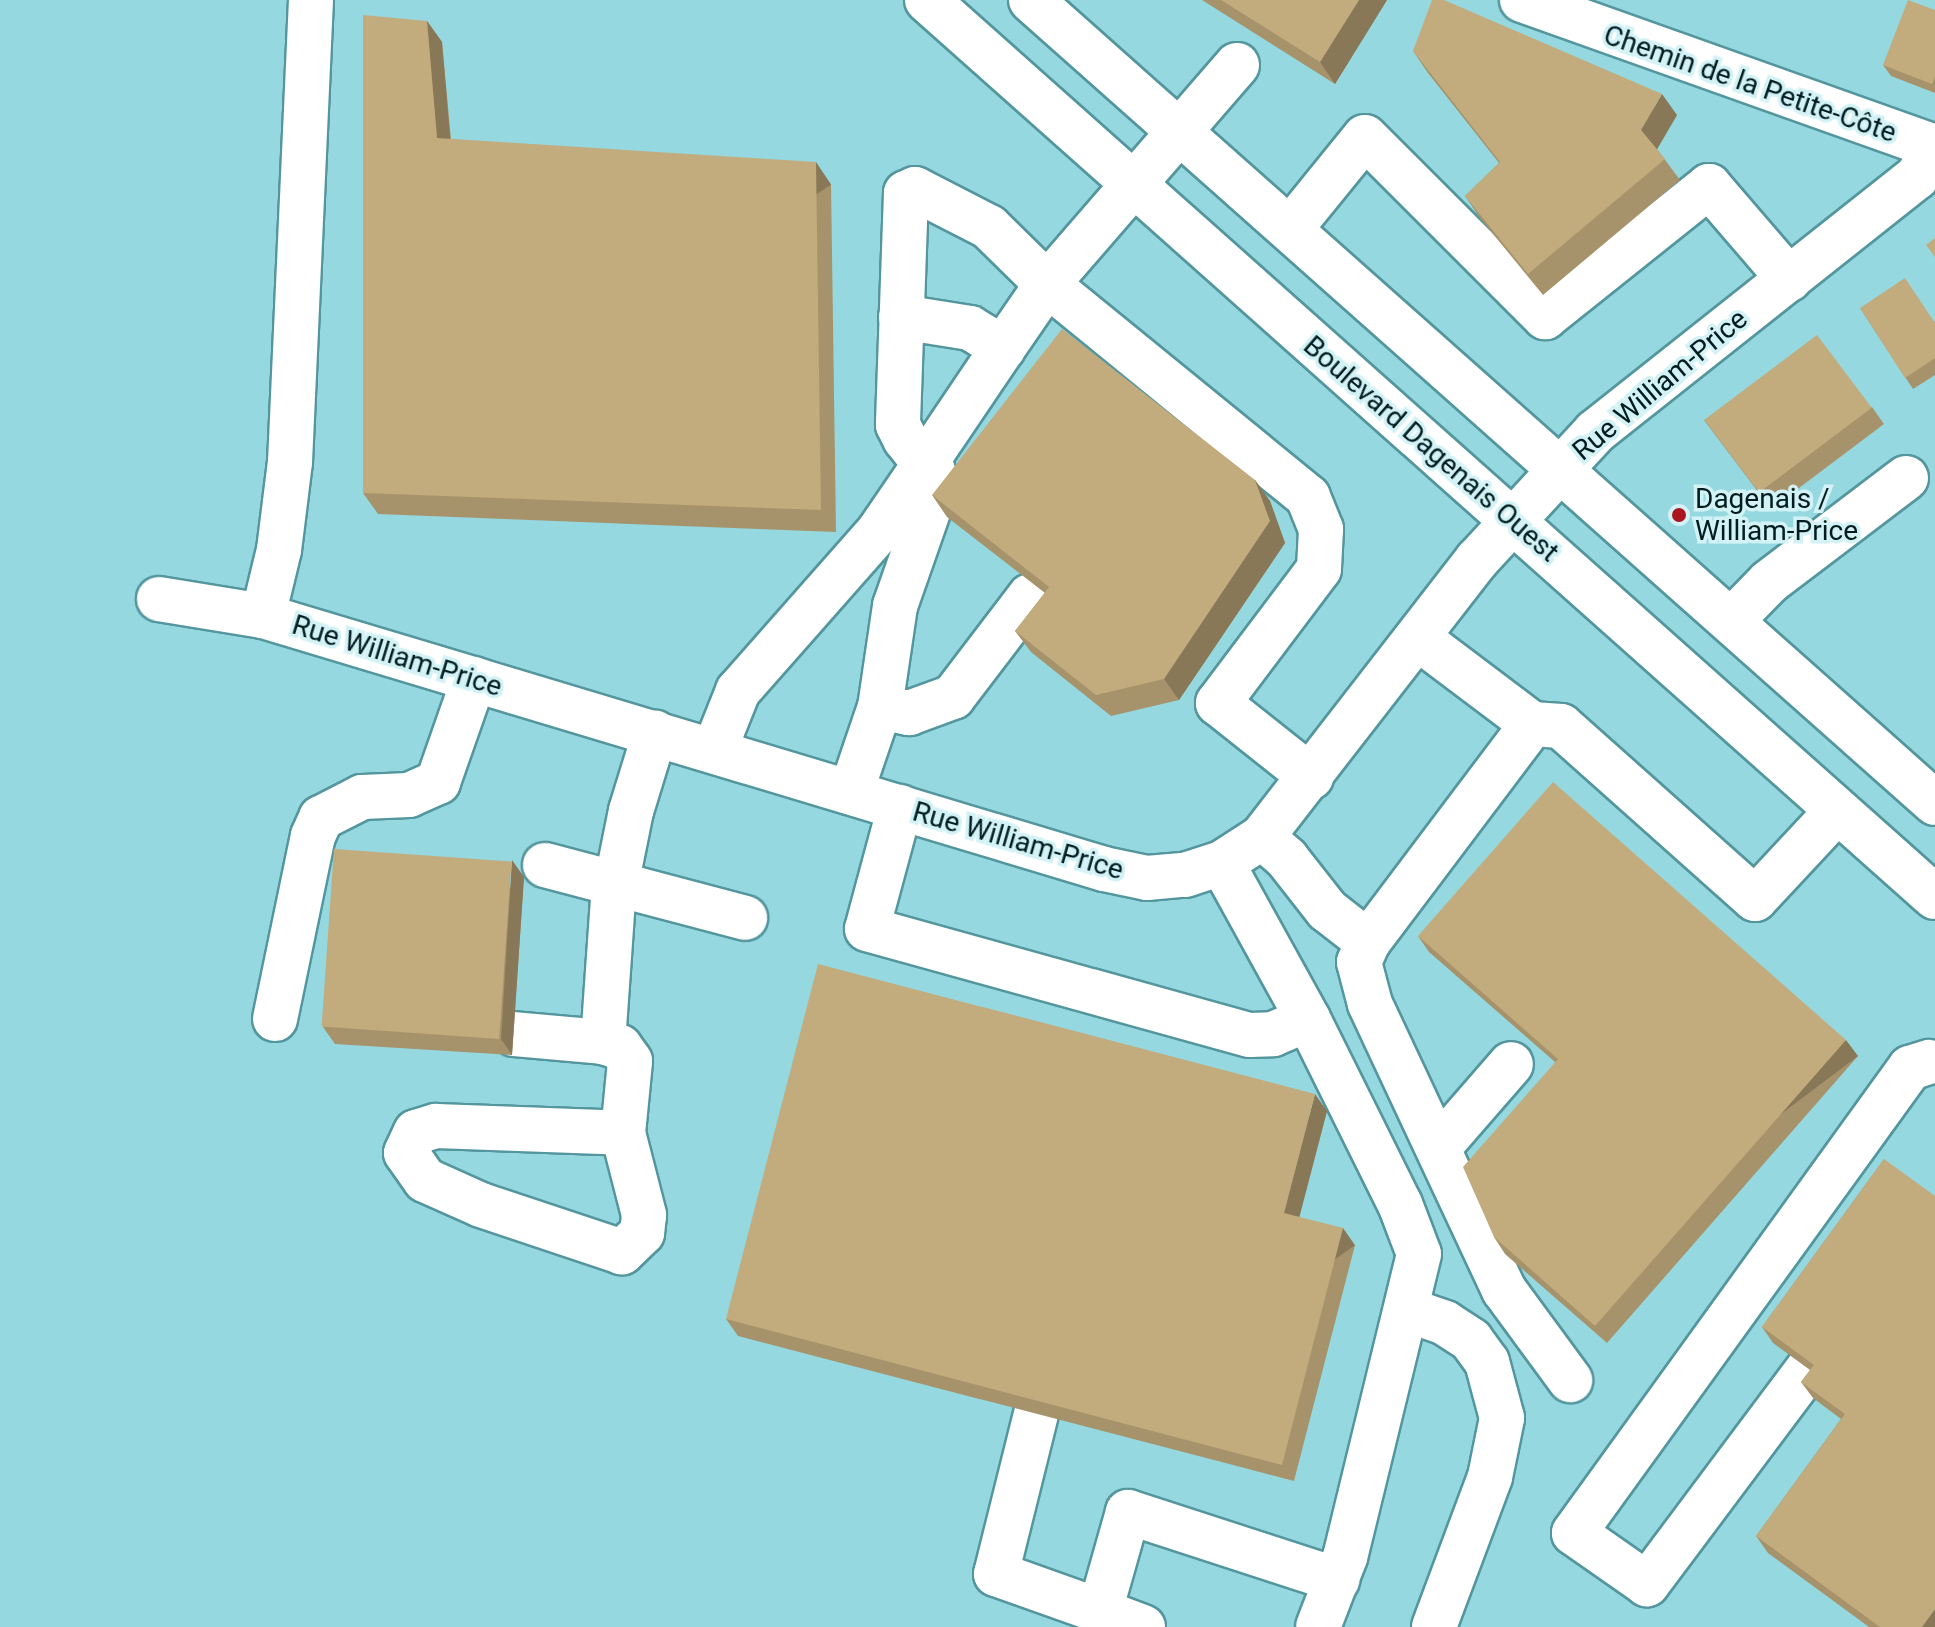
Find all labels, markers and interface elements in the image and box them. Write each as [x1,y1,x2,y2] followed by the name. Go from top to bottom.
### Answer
[1599,18,1901,150] street label: Chemin de la Petite-Côte
[1566,302,1754,468] street label: Rue William-Price
[1297,329,1565,569] street label: Boulevard Dagenais Ouest
[1695,482,1858,548] place label: Dagenais / William-Price
[1670,506,1688,524] marker: Dagenais / William-Price
[288,608,506,704] street label: Rue William-Price
[909,795,1127,887] street label: Rue William-Price

